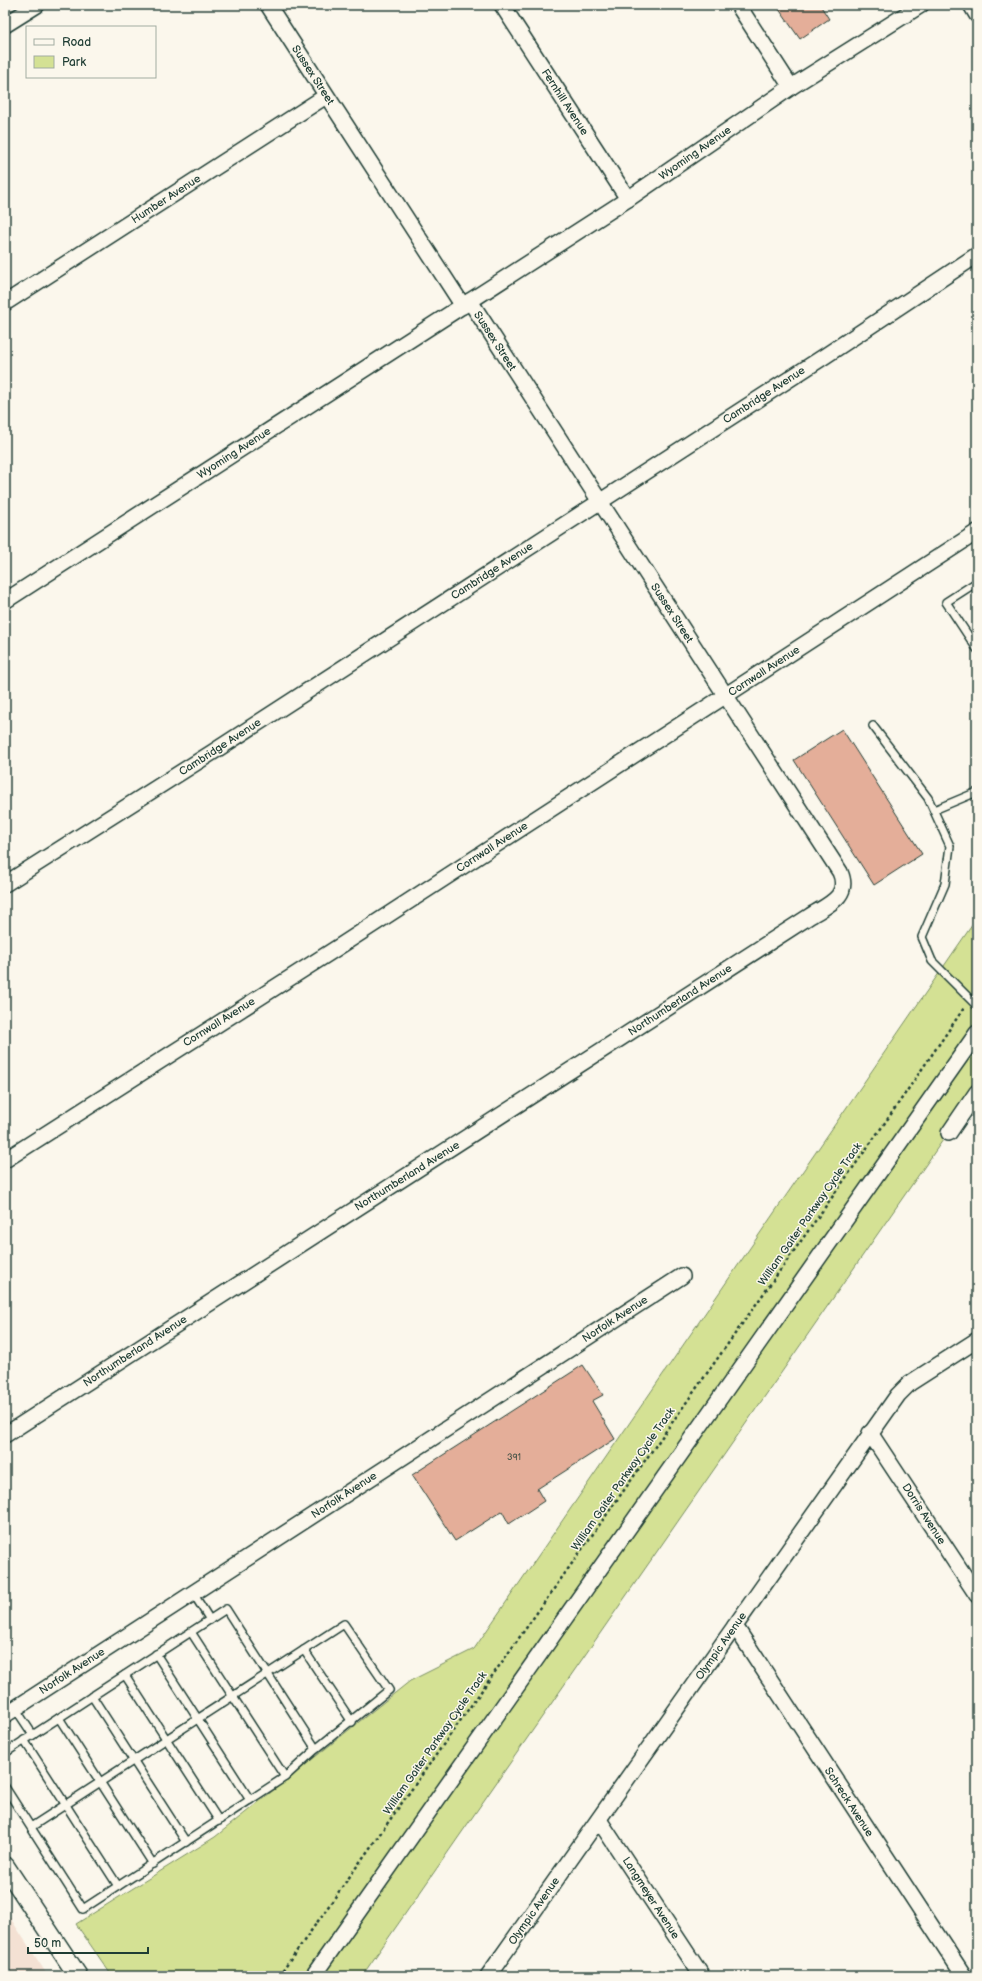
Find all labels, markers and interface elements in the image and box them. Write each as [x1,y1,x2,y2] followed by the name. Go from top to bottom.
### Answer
[26,26,156,78] legend
[62,35,91,50] text: Road
[289,43,337,108] street label: Sussex Street
[62,55,86,70] text: Park
[539,66,592,138] street label: Fernhill Avenue
[656,123,734,183] street label: Wyoming Avenue
[129,172,203,226] street label: Humber Avenue
[471,309,519,374] street label: Sussex Street
[721,363,808,426] street label: Cambridge Avenue
[195,424,274,482] street label: Wyoming Avenue
[449,539,536,602] street label: Cambridge Avenue
[648,581,696,646] street label: Sussex Street
[726,643,803,699] street label: Cornwall Avenue
[177,715,264,778] street label: Cambridge Avenue
[454,819,531,875] street label: Cornwall Avenue
[626,961,735,1038] street label: Northumberland Avenue
[181,994,258,1049] street label: Cornwall Avenue
[352,1138,462,1214] street label: Northumberland Avenue
[756,1140,865,1288] street label: William Gaiter Parkway Cycle Track
[580,1293,651,1345] street label: Norfolk Avenue
[81,1312,190,1389] street label: Northumberland Avenue
[569,1405,678,1553] street label: William Gaiter Parkway Cycle Track
[507,1452,521,1463] house number: 391
[309,1469,380,1521] street label: Norfolk Avenue
[899,1481,949,1547] street label: Dorris Avenue
[693,1609,749,1682] street label: Olympic Avenue
[37,1645,108,1697] street label: Norfolk Avenue
[381,1669,490,1817] street label: William Gaiter Parkway Cycle Track
[822,1765,876,1839] street label: Schreck Avenue
[620,1855,683,1942] street label: Langmeyer Avenue
[506,1874,562,1947] street label: Olympic Avenue
[28,1929,148,1955] scale bar
[34,1936,61,1951] text: 50 m

